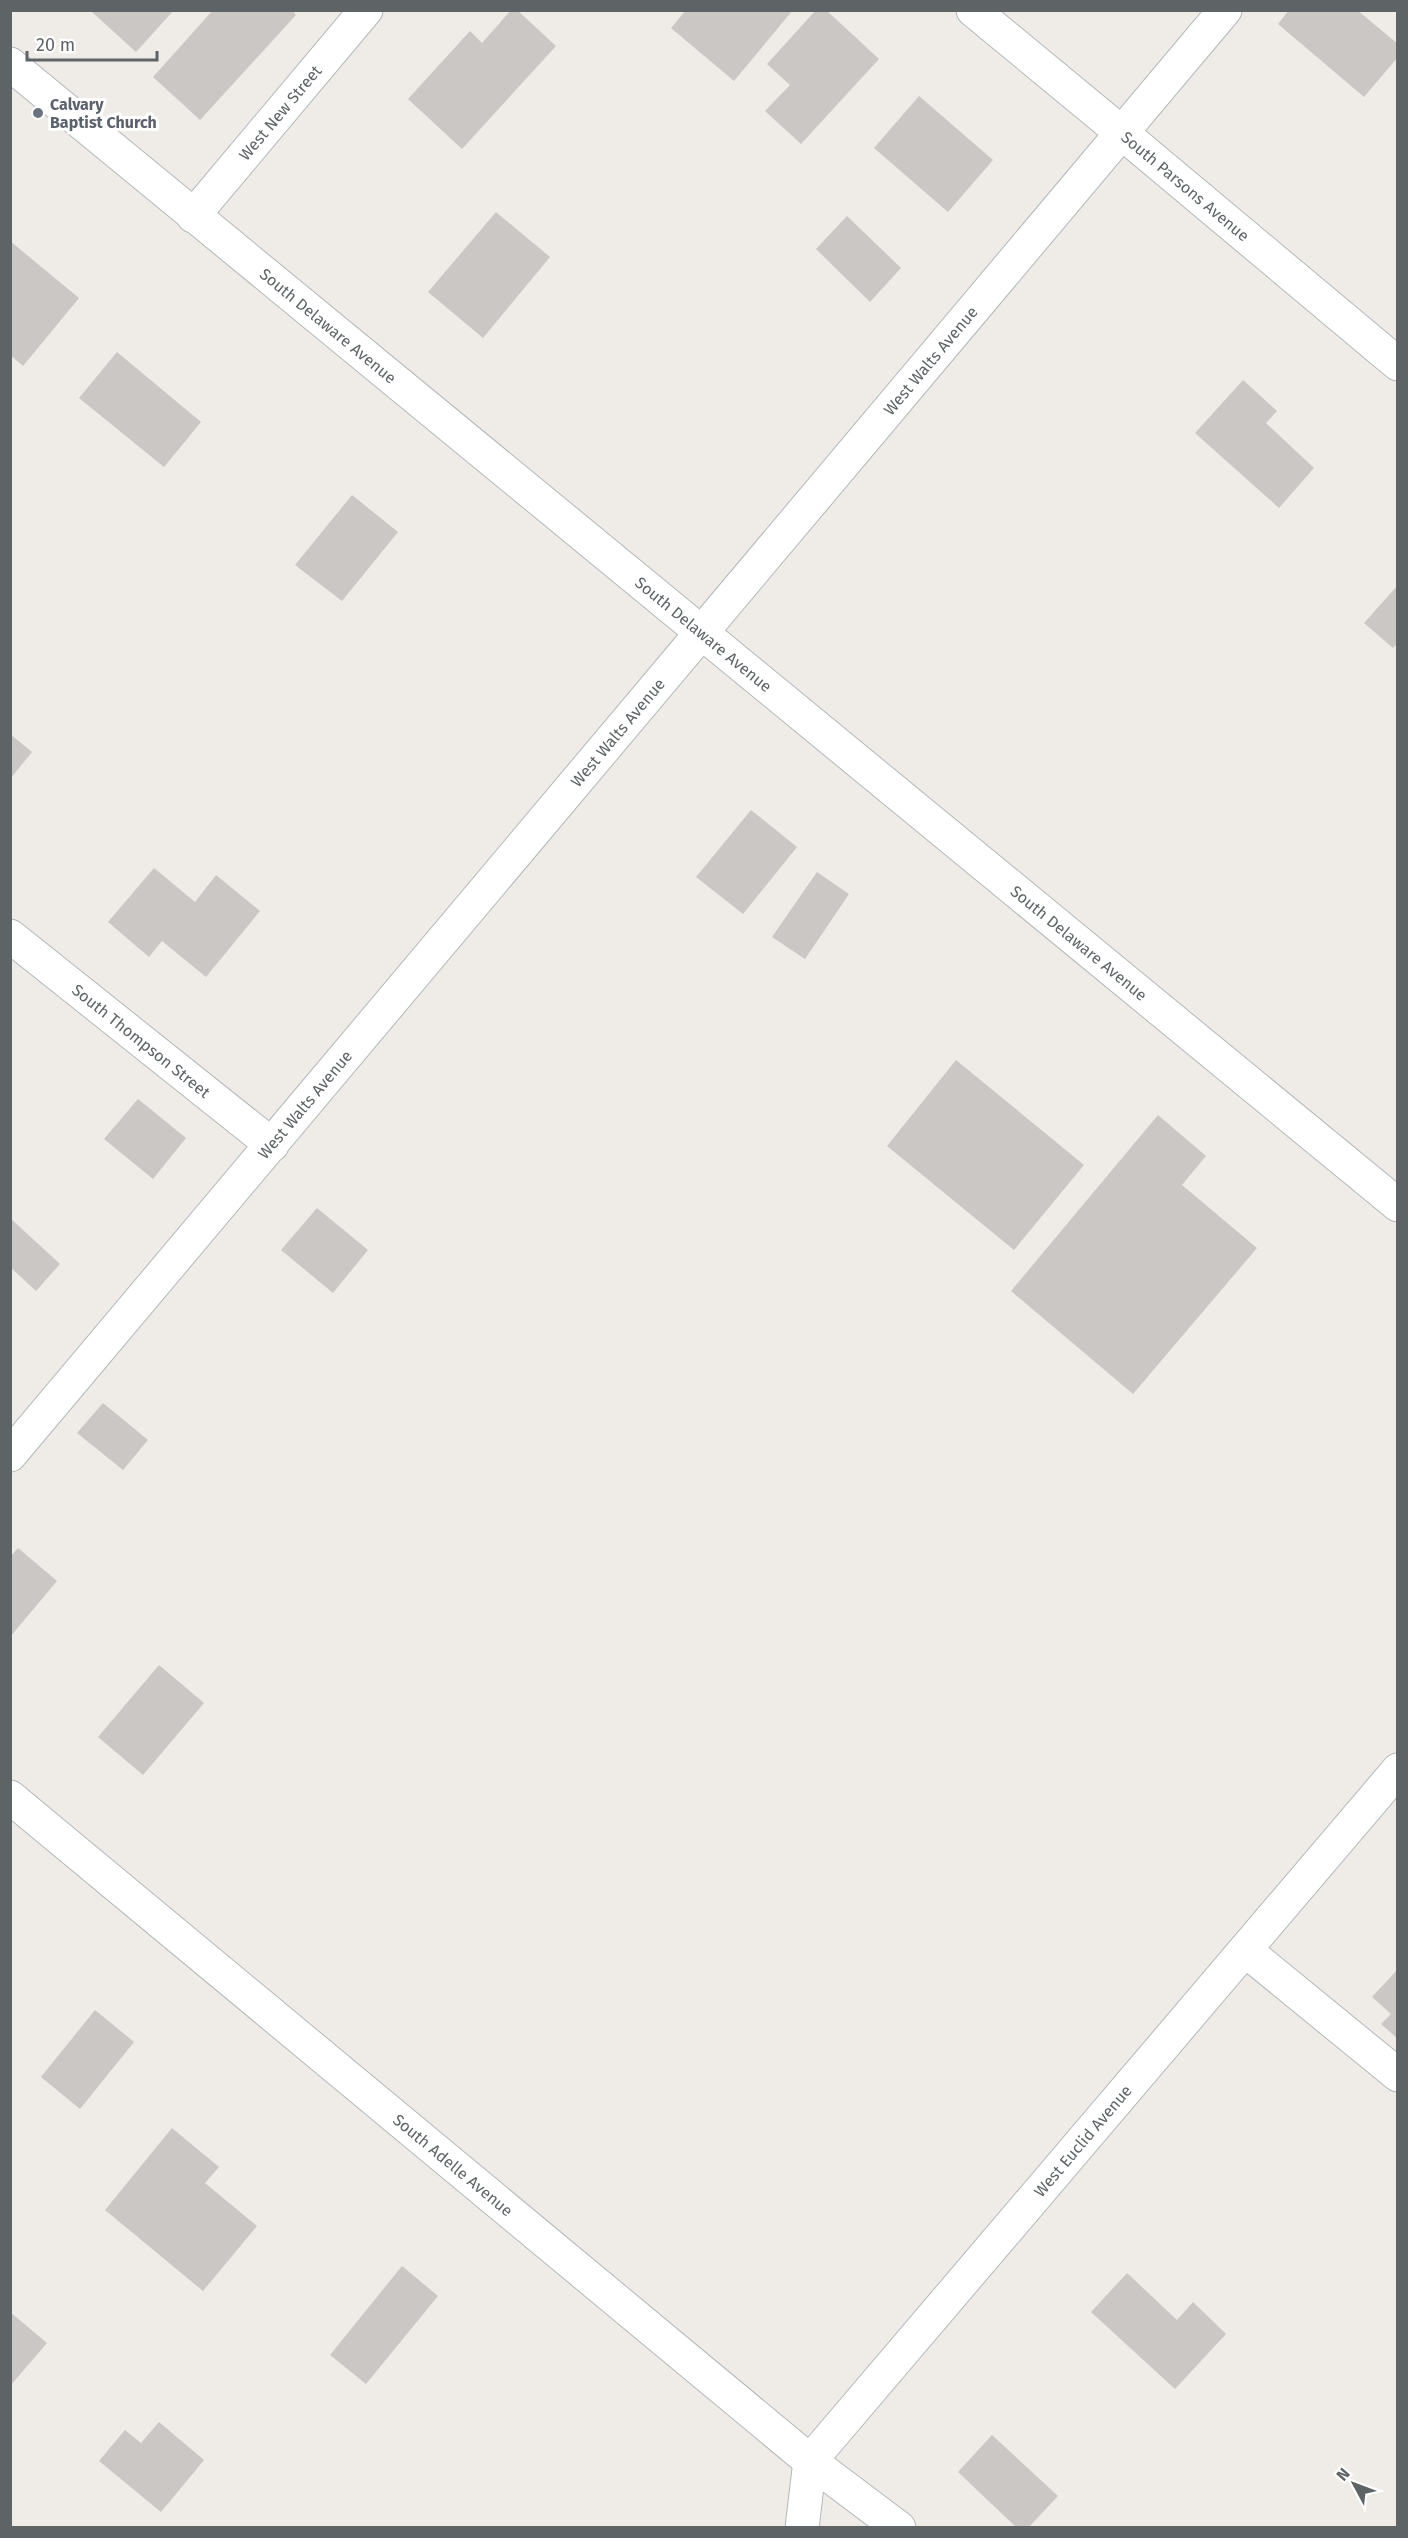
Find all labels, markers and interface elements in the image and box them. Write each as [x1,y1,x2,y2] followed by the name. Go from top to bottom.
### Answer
[27,24,158,62] scale bar
[36,34,75,56] text: 20 m
[235,61,325,164] street label: West New Street
[50,95,157,132] place label: Calvary Baptist Church
[31,106,45,120] marker: Calvary Baptist Church
[1118,127,1253,245] street label: South Parsons Avenue
[256,264,400,387] street label: South Delaware Avenue
[879,302,981,419] street label: West Walts Avenue
[632,573,776,696] street label: South Delaware Avenue
[566,674,669,791] street label: West Walts Avenue
[1007,881,1151,1004] street label: South Delaware Avenue
[69,980,214,1102] street label: South Thompson Street
[254,1046,356,1163] street label: West Walts Avenue
[1030,2081,1135,2201] street label: West Euclid Avenue
[390,2110,517,2220] street label: South Adelle Avenue
[1324,2454,1384,2514] north arrow
[1332,2464,1354,2485] text: N

